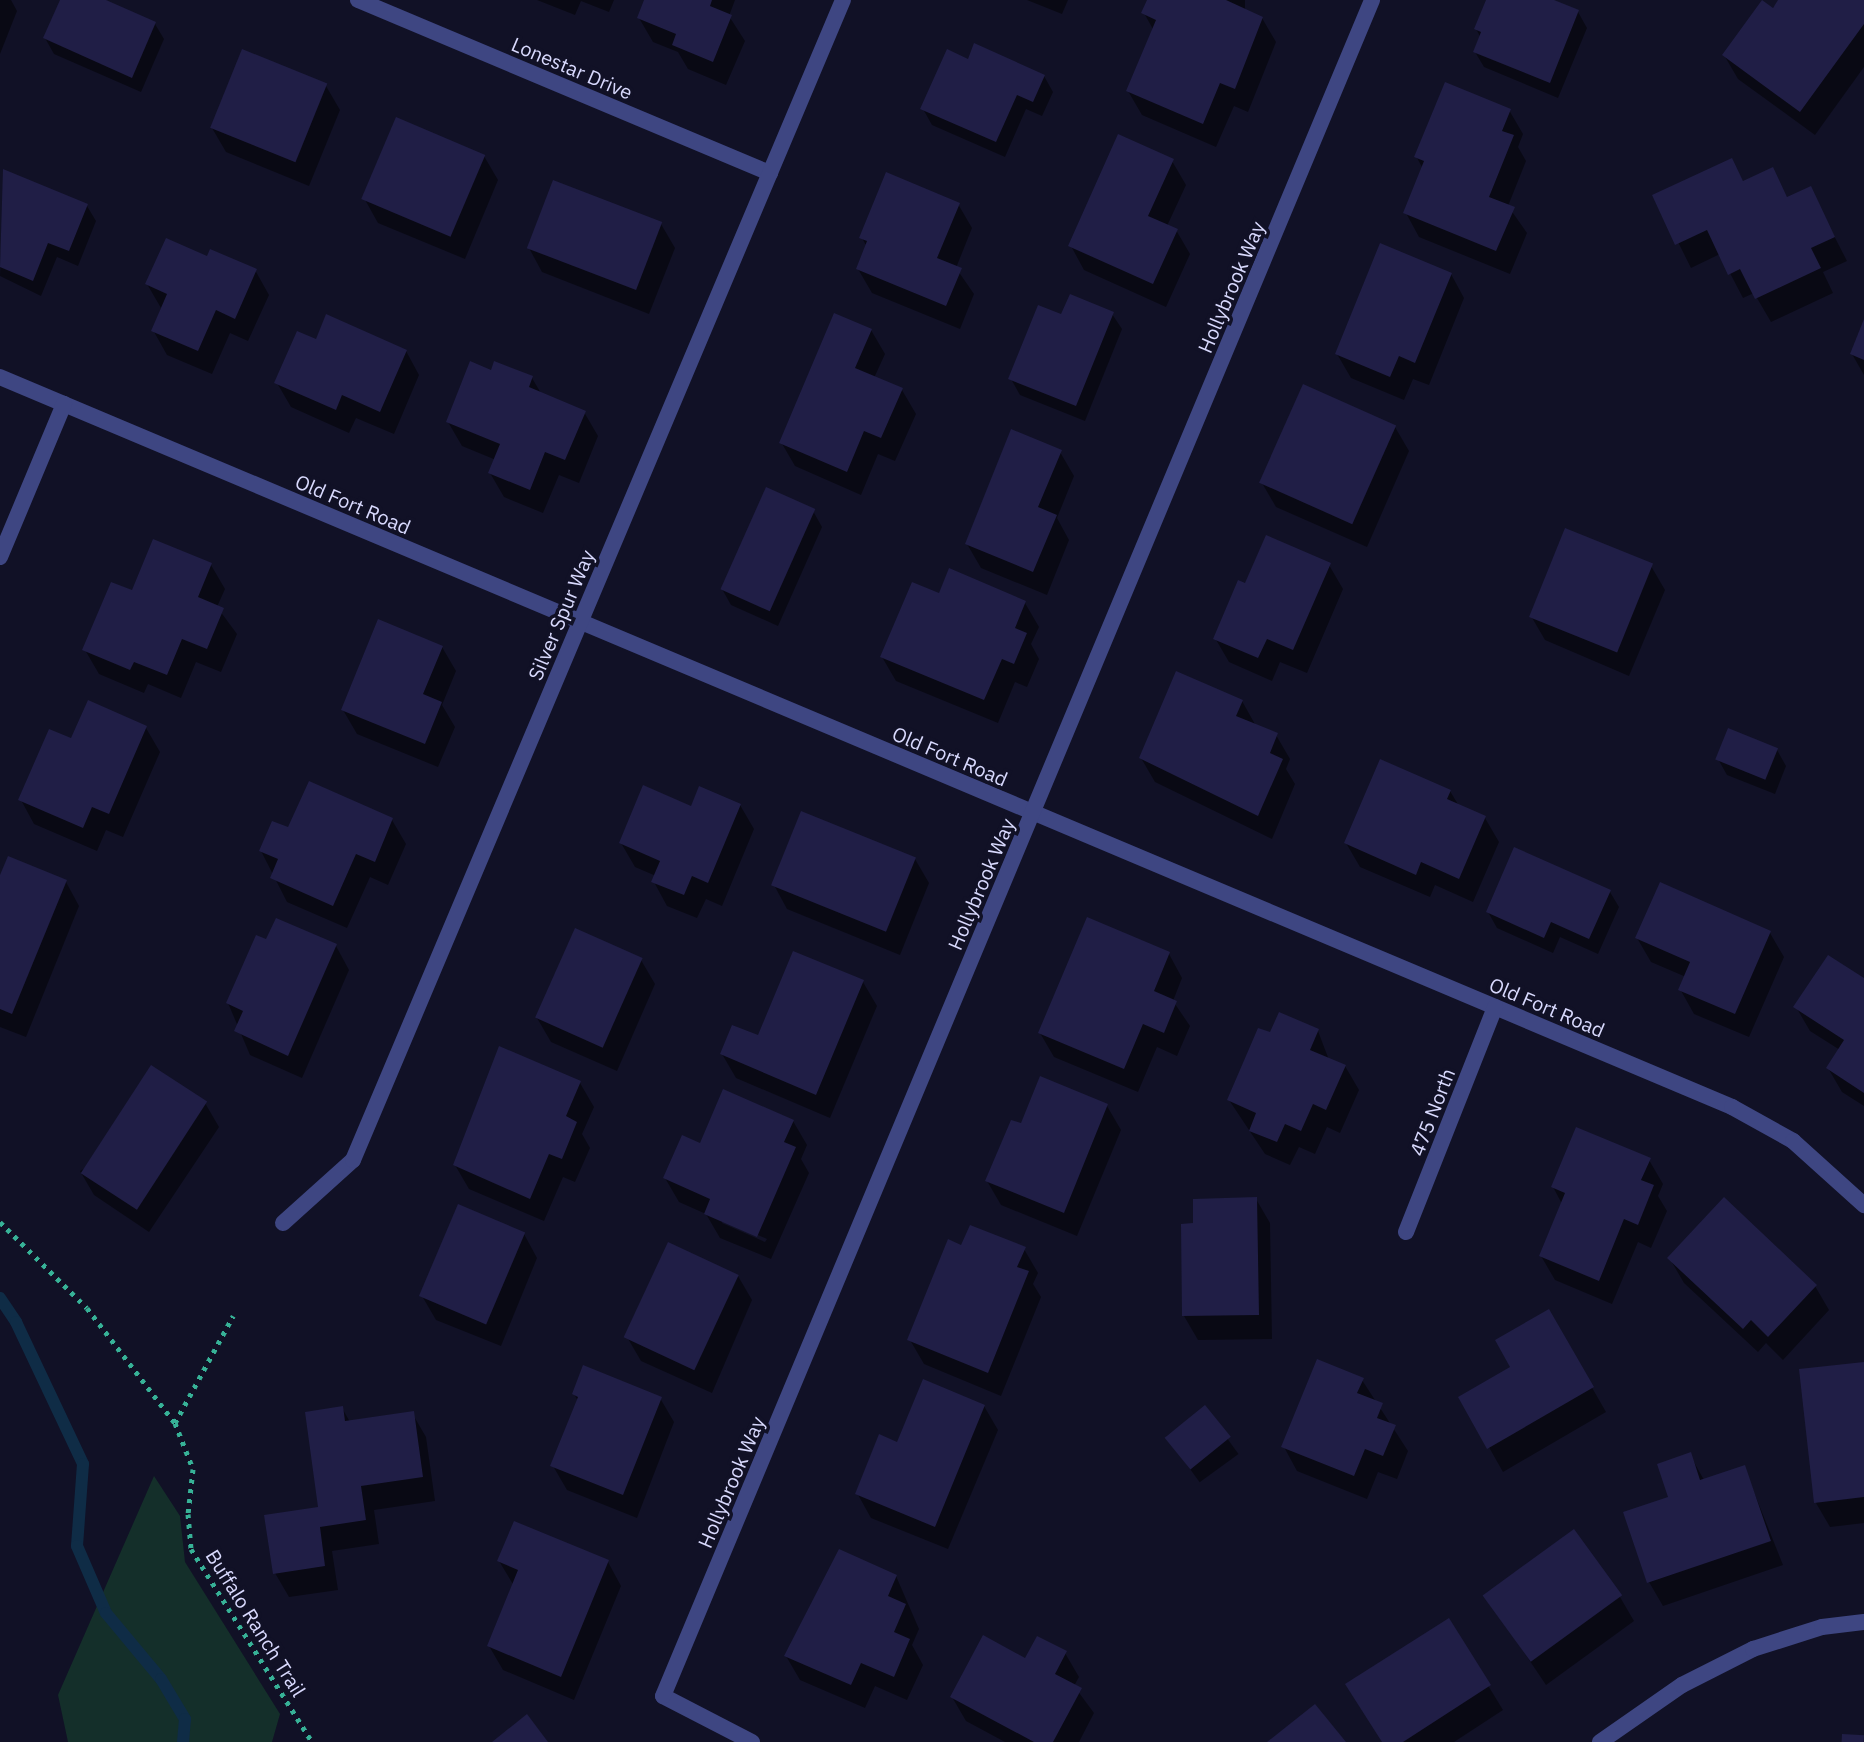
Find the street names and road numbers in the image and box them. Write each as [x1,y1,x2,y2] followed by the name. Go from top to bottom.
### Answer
[508,32,636,104] street label: Lonestar Drive
[1192,218,1270,356] street label: Hollybrook Way
[292,469,414,539] street label: Old Fort Road
[523,546,599,684] street label: Silver Spur Way
[889,721,1011,791] street label: Old Fort Road
[942,815,1020,953] street label: Hollybrook Way
[1486,972,1608,1042] street label: Old Fort Road
[1404,1065,1460,1159] street label: 475 North
[692,1413,770,1551] street label: Hollybrook Way
[201,1545,311,1701] street label: Buffalo Ranch Trail

